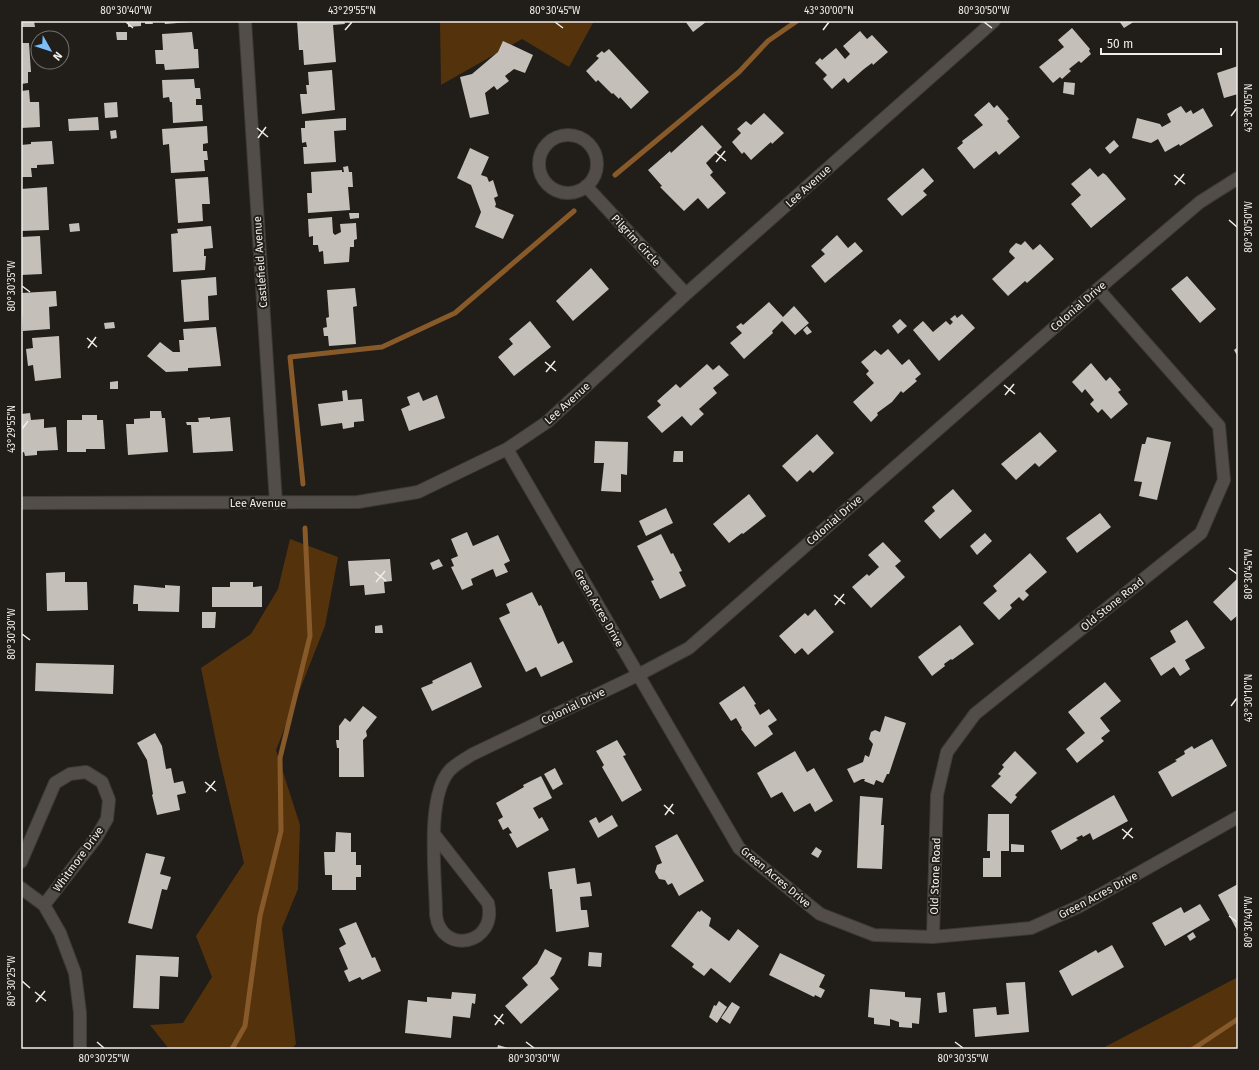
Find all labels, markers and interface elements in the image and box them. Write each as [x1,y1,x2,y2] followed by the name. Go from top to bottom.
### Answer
[100,5,153,17] text: 80°30'40"W
[328,5,376,17] text: 43°29'55"N
[530,5,581,17] text: 80°30'45"W
[804,5,854,17] text: 43°30'00"N
[958,5,1011,17] text: 80°30'50"W
[30,30,70,70] north arrow
[1101,30,1221,56] scale bar
[1107,37,1133,51] text: 50 m
[50,49,65,63] text: N
[1243,83,1255,133] text: 43°30'05"N
[783,163,834,210] street label: Lee Avenue
[1243,200,1255,253] text: 80°30'50"W
[608,212,663,269] street label: Pilgrim Circle
[251,216,270,308] street label: Castlefield Avenue
[6,260,18,311] text: 80°30'35"W
[1048,279,1109,334] street label: Colonial Drive
[542,380,593,427] street label: Lee Avenue
[6,405,18,453] text: 43°29'55"N
[804,493,865,548] street label: Colonial Drive
[230,497,286,510] street label: Lee Avenue
[1243,548,1255,599] text: 80°30'45"W
[571,567,626,649] street label: Green Acres Drive
[1078,575,1146,634] street label: Old Stone Road
[6,607,18,660] text: 80°30'30"W
[1243,674,1255,722] text: 43°30'10"N
[539,685,607,727] street label: Colonial Drive
[50,824,106,894] street label: Whitmore Drive
[928,837,943,915] street label: Old Stone Road
[738,844,813,910] street label: Green Acres Drive
[1057,869,1140,922] street label: Green Acres Drive
[1243,895,1255,948] text: 80°30'40"W
[6,955,18,1006] text: 80°30'25"W
[79,1053,130,1065] text: 80°30'25"W
[508,1053,561,1065] text: 80°30'30"W
[938,1053,989,1065] text: 80°30'35"W

